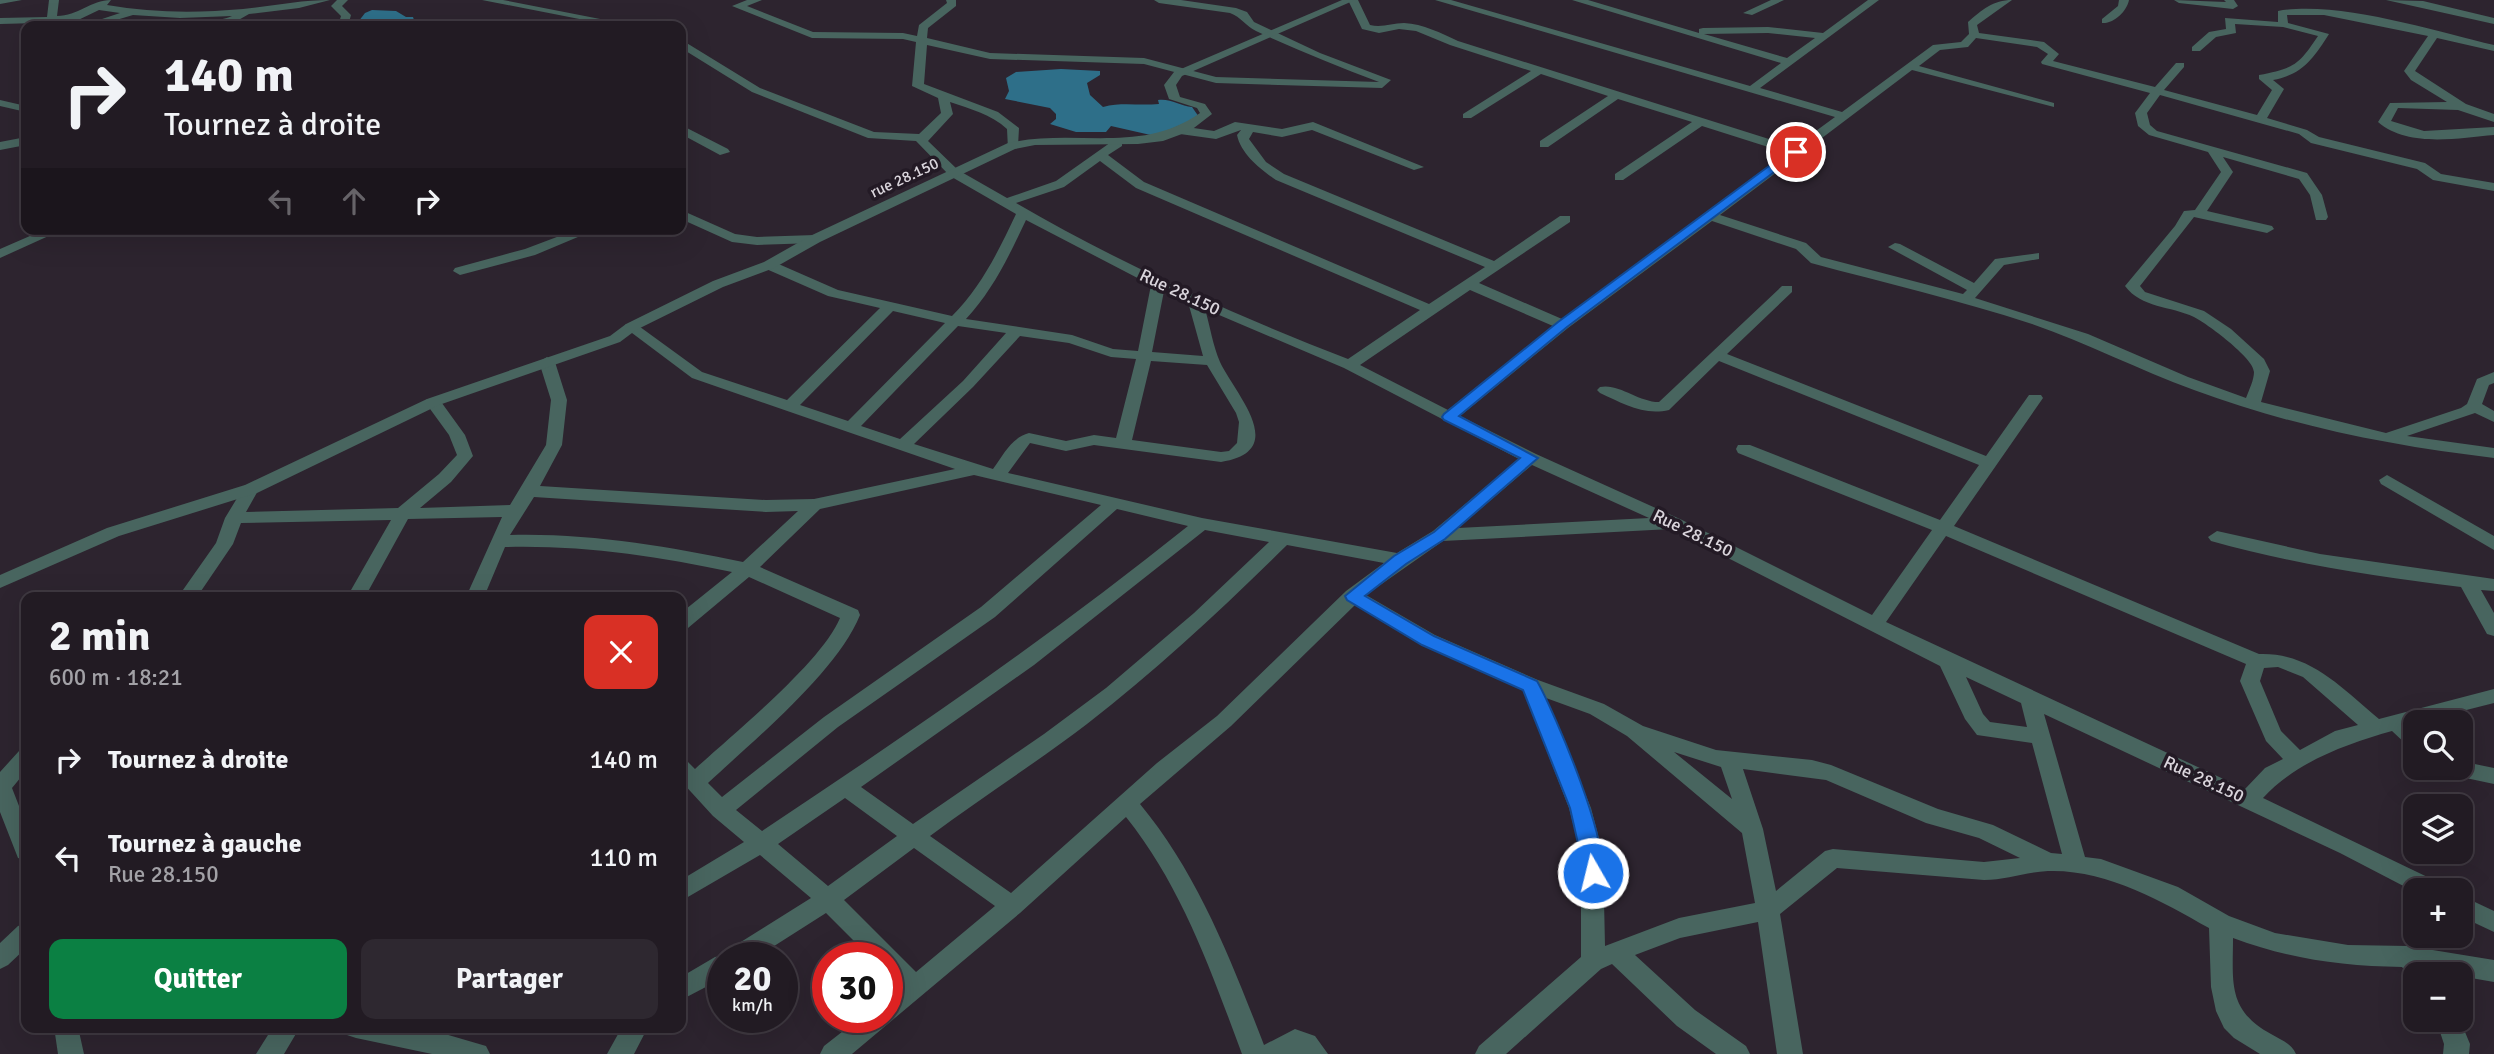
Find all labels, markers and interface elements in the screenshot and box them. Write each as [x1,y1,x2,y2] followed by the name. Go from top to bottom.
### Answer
[164,45,294,105] text: 140 m
[49,49,140,140] icon: right
[164,105,381,144] text: Tournez à droite
[1766,122,1826,182] pin
[1777,133,1815,171] icon: arrive
[867,153,942,203] street label: rue 28.150
[262,182,300,220] icon: left
[335,182,373,220] icon: ahead
[408,182,446,220] icon: right
[1136,264,1224,320] street label: Rue 28.150
[1649,504,1737,562] street label: Rue 28.150
[49,611,150,662] text: 2 min
[584,615,658,689] button: close
[49,663,183,692] text: 600 m · 18:21
[2403,710,2473,1032] map controls
[2403,710,2473,780] button: search
[49,741,87,779] icon: right
[108,744,288,776] text: Tournez à droite
[589,744,658,776] text: 140 m
[2160,751,2248,807] street label: Rue 28.150
[2403,794,2473,864] button: layers
[108,828,302,860] text: Tournez à gauche
[1556,836,1630,910] position arrow
[49,839,87,877] icon: left
[589,842,658,874] text: 110 m
[108,860,219,889] text: Rue 28.150
[2403,878,2473,948] button: +
[49,939,347,1019] button: Quitter
[361,939,658,1019] button: Partager
[812,942,903,1033] speed limit sign: 30
[734,957,771,1000] text: 20
[2403,962,2473,1032] button: −
[732,994,773,1016] text: km/h

